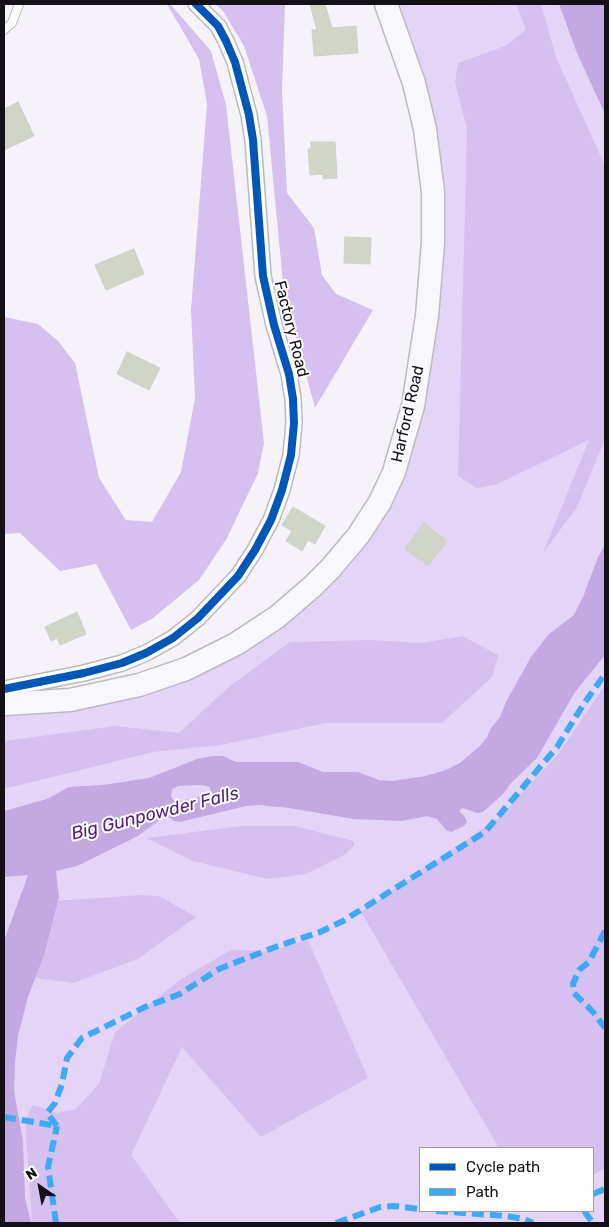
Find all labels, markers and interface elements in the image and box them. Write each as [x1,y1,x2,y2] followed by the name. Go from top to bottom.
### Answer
[270,279,312,379] street label: Factory Road
[388,364,428,464] street label: Harford Road
[69,783,241,845] water label: Big Gunpowder Falls
[419,1147,594,1212] legend
[466,1158,540,1176] text: Cycle path
[15,1162,65,1212] north arrow
[23,1164,40,1184] text: N
[466,1183,499,1201] text: Path

